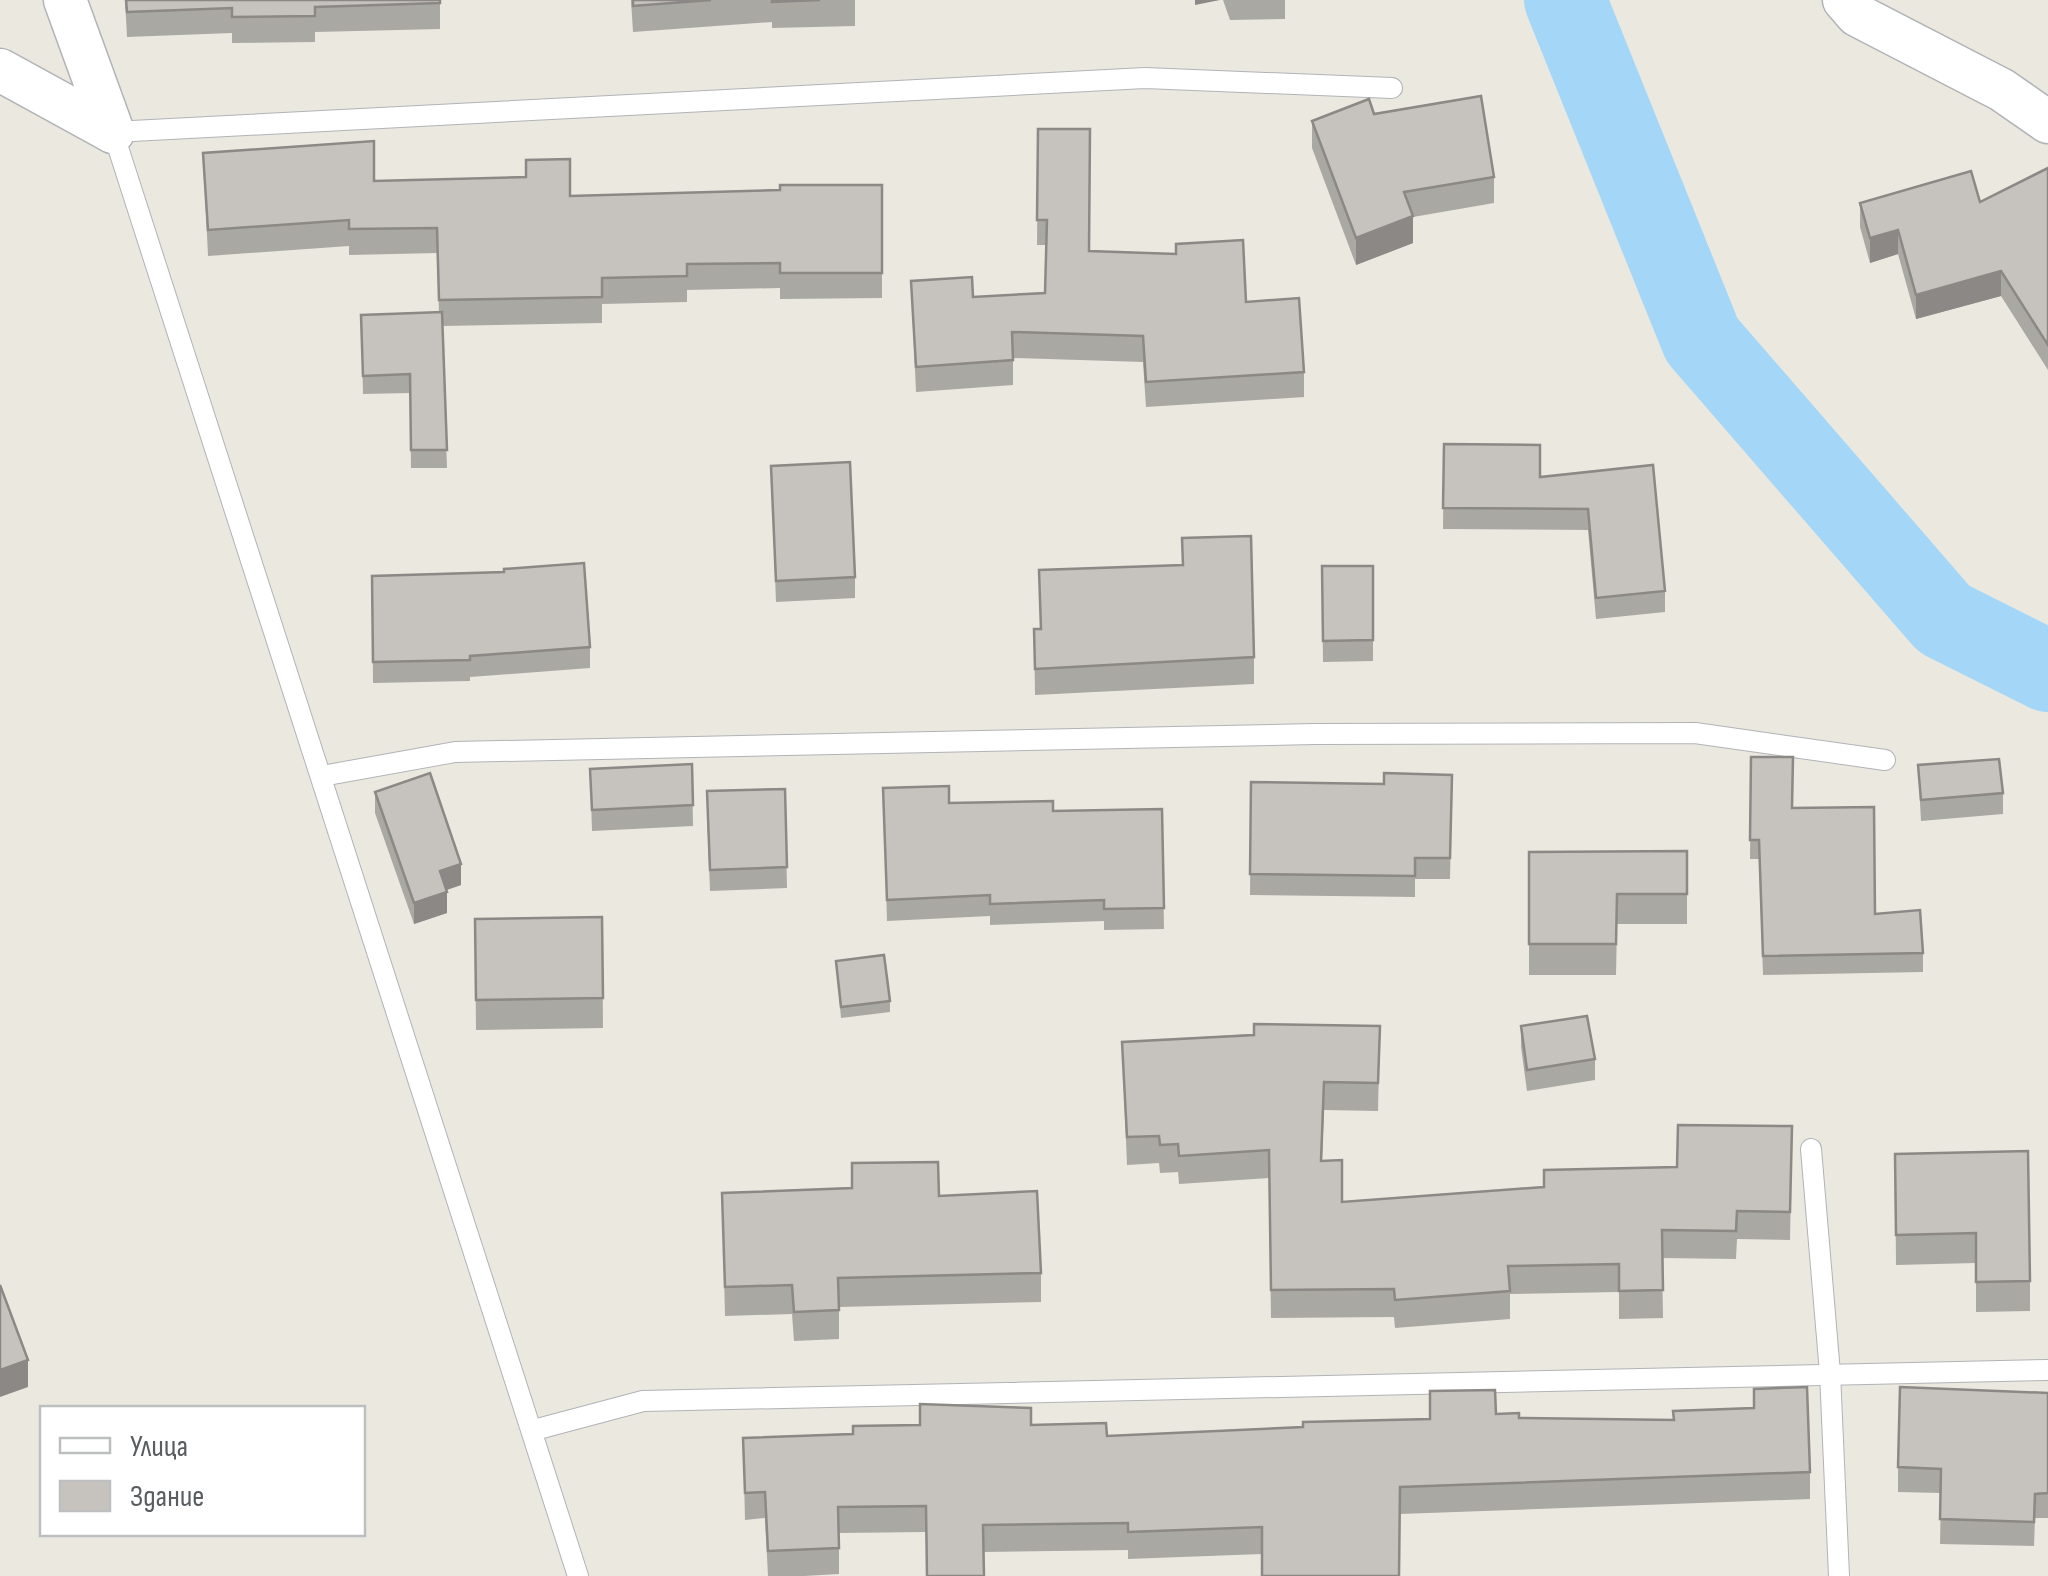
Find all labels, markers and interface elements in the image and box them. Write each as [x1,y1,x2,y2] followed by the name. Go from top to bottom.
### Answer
[40,1406,365,1536] legend
[130,1429,188,1465] text: Улица
[130,1479,204,1515] text: Здание

